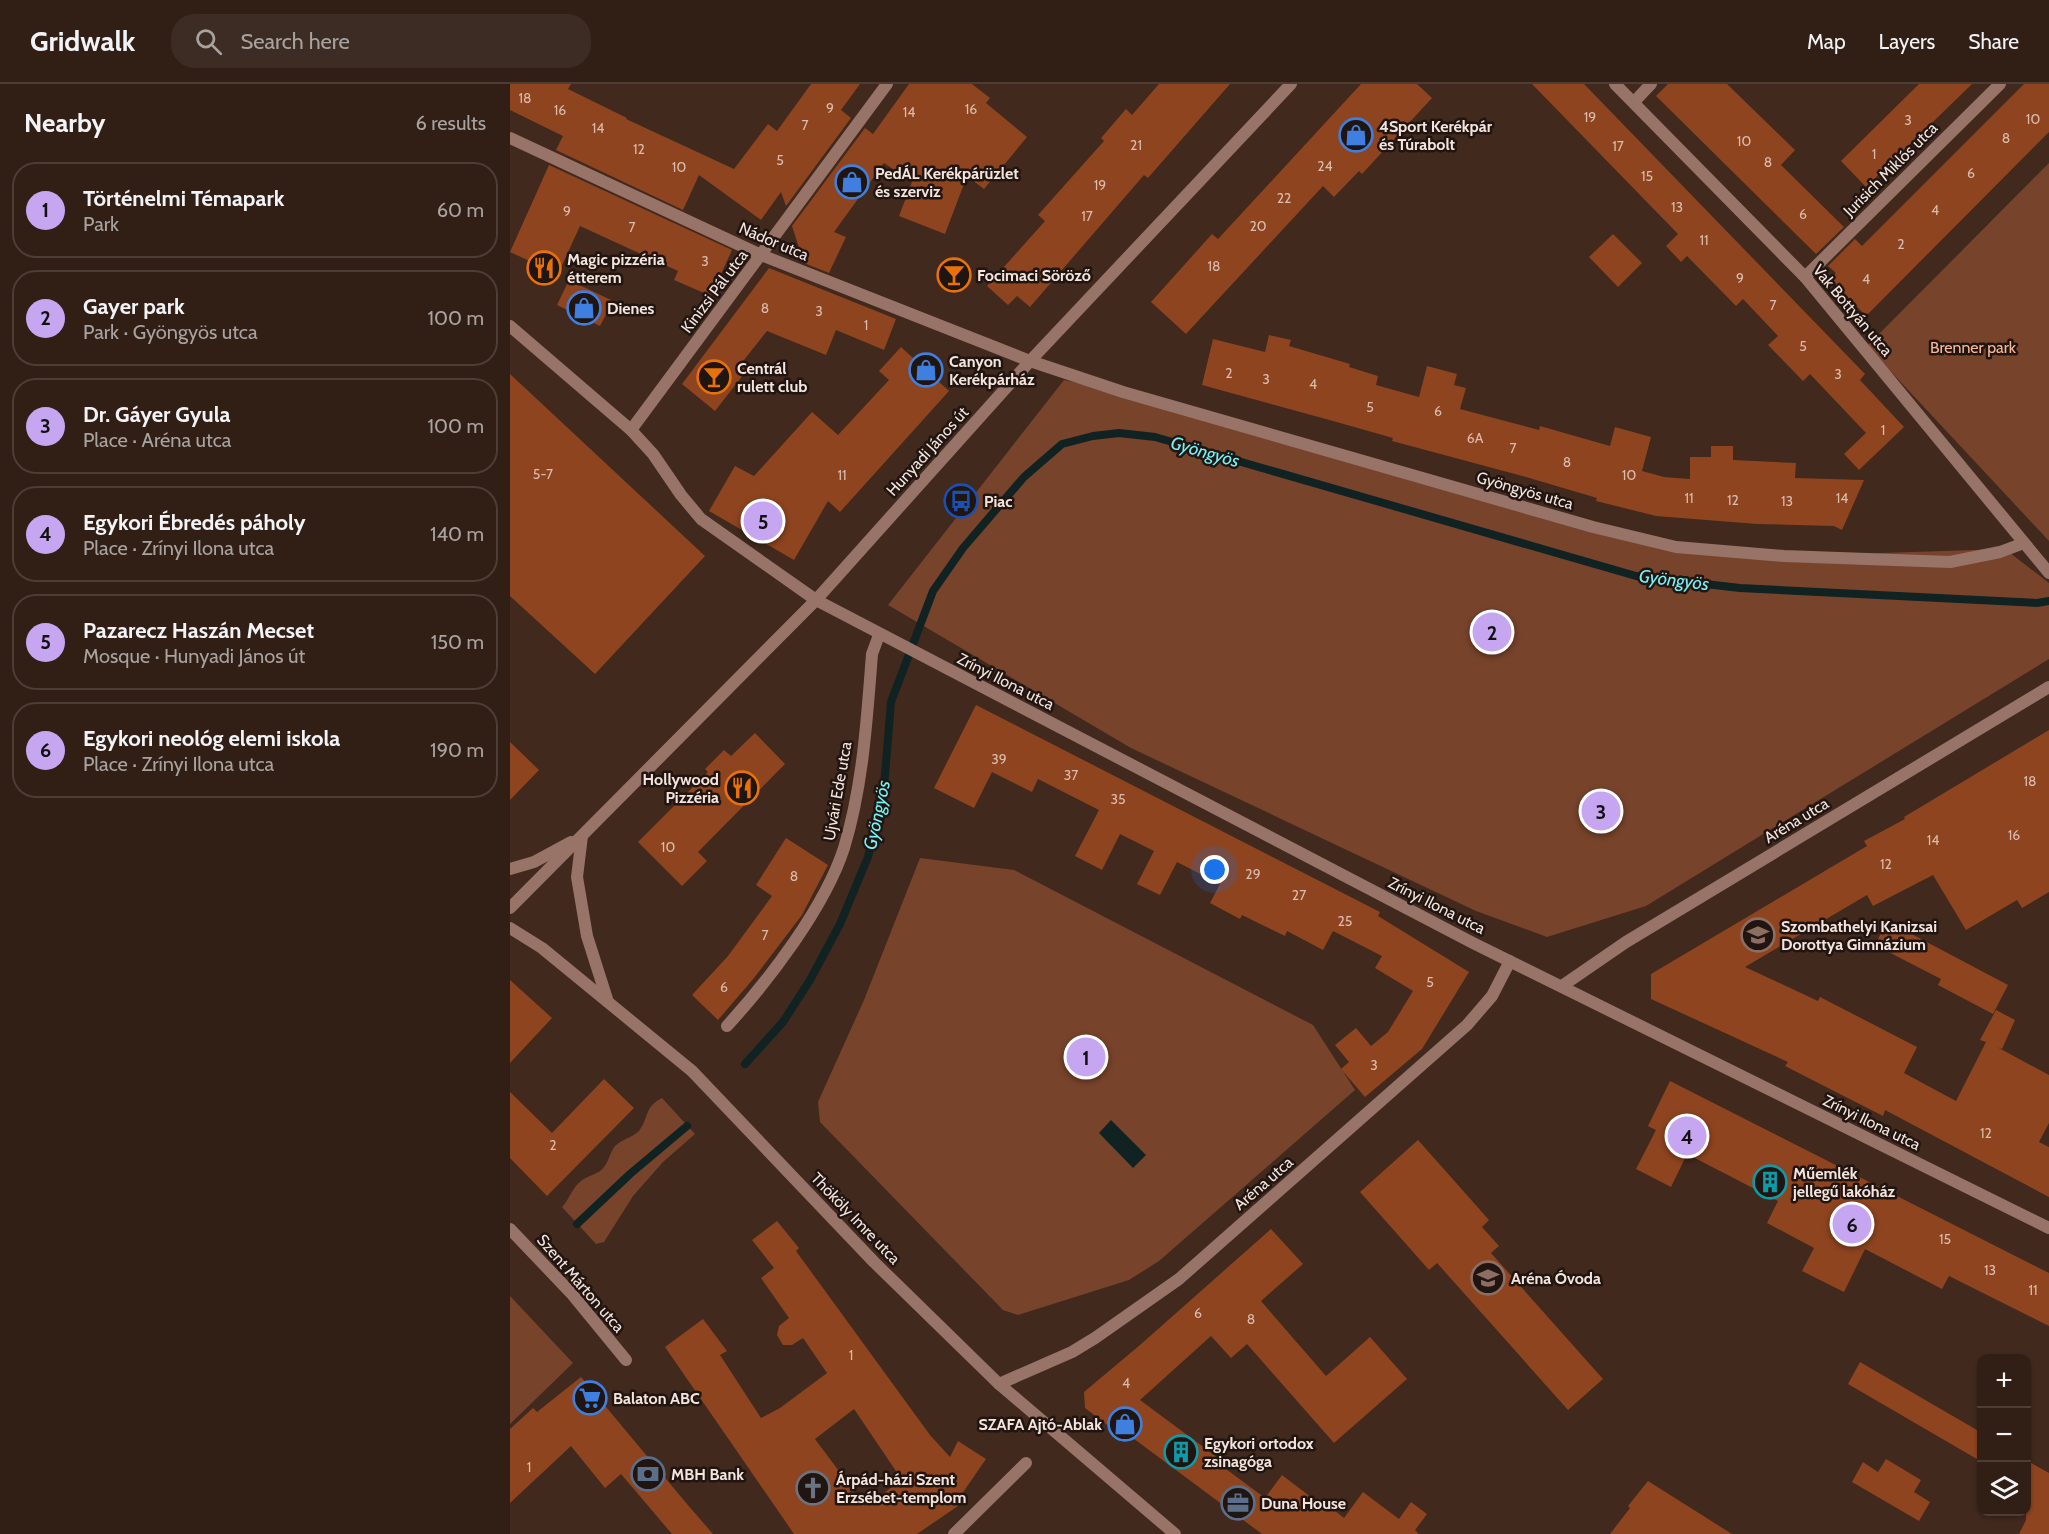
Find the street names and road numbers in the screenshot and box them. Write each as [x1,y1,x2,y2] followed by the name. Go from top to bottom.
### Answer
[1839,118,1942,221] street label: Jurisich Miklós utca
[736,218,812,265] street label: Nádor utca
[677,246,752,337] street label: Kinizsi Pál utca
[1809,261,1897,360] street label: Vak Bottyán utca
[882,403,973,500] street label: Hunyadi János út
[1474,468,1576,513] street label: Gyöngyös utca
[954,649,1058,714] street label: Zrínyi Ilona utca
[819,740,856,842] street label: Ujvári Ede utca
[1761,794,1832,847] street label: Aréna utca
[1385,873,1489,938] street label: Zrínyi Ilona utca
[1820,1091,1924,1154] street label: Zrínyi Ilona utca
[1230,1152,1297,1214] street label: Aréna utca
[807,1169,904,1268] street label: Thököly Imre utca
[533,1230,628,1336] street label: Szent Márton utca

